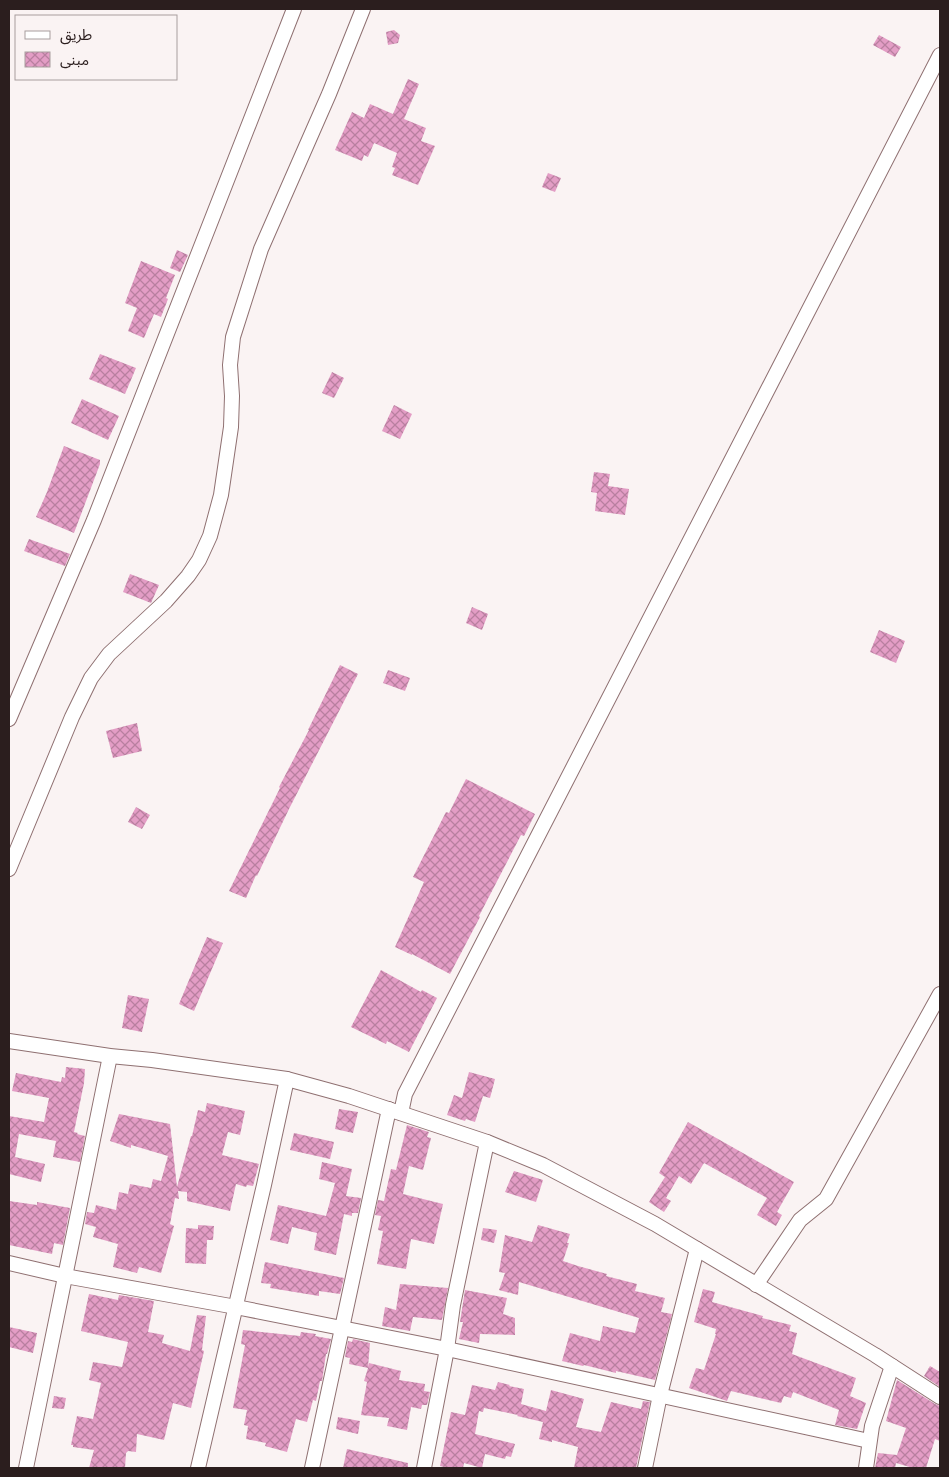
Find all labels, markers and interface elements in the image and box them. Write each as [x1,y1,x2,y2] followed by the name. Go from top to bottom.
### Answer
[15,15,178,80] legend
[60,24,92,45] text: طريق
[60,49,89,70] text: مبنى

